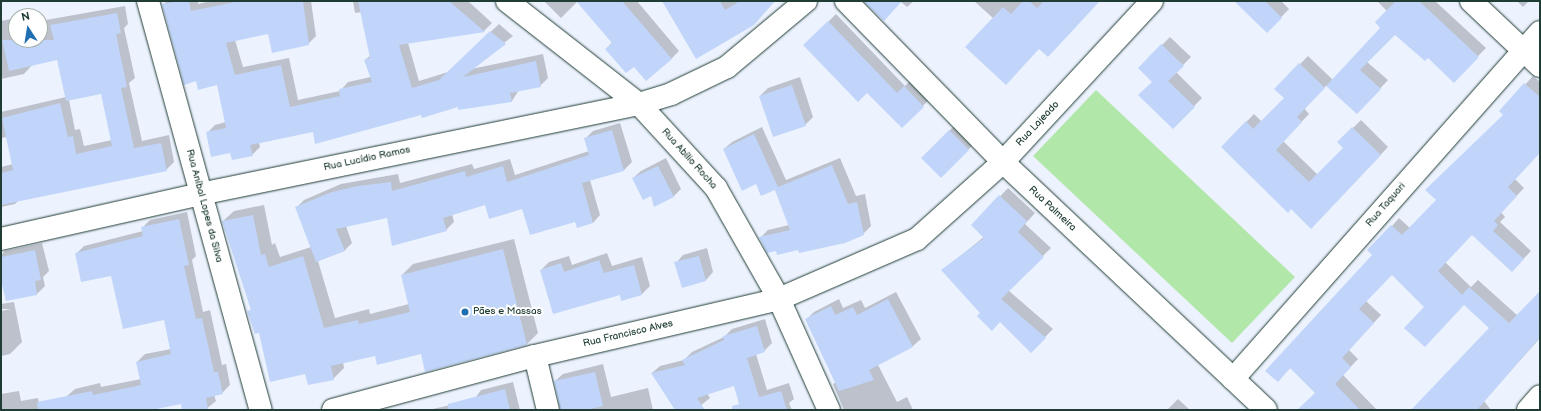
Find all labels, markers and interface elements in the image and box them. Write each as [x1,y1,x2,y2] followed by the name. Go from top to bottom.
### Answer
[8,8,48,48] north arrow
[20,10,31,24] text: N
[1014,99,1062,149] street label: Rua Lajeado
[659,126,719,192] street label: Rua Abílio Rocha
[323,144,411,174] street label: Rua Lucídio Ramos
[183,148,225,264] street label: Rua Aníbal Lopes da Silva
[1364,180,1408,230] street label: Rua Taquari
[1026,184,1078,234] street label: Rua Palmeira
[473,306,542,318] place label: Pães e Massas
[460,307,470,317] marker: Pães e Massas
[582,318,674,350] street label: Rua Francisco Alves

